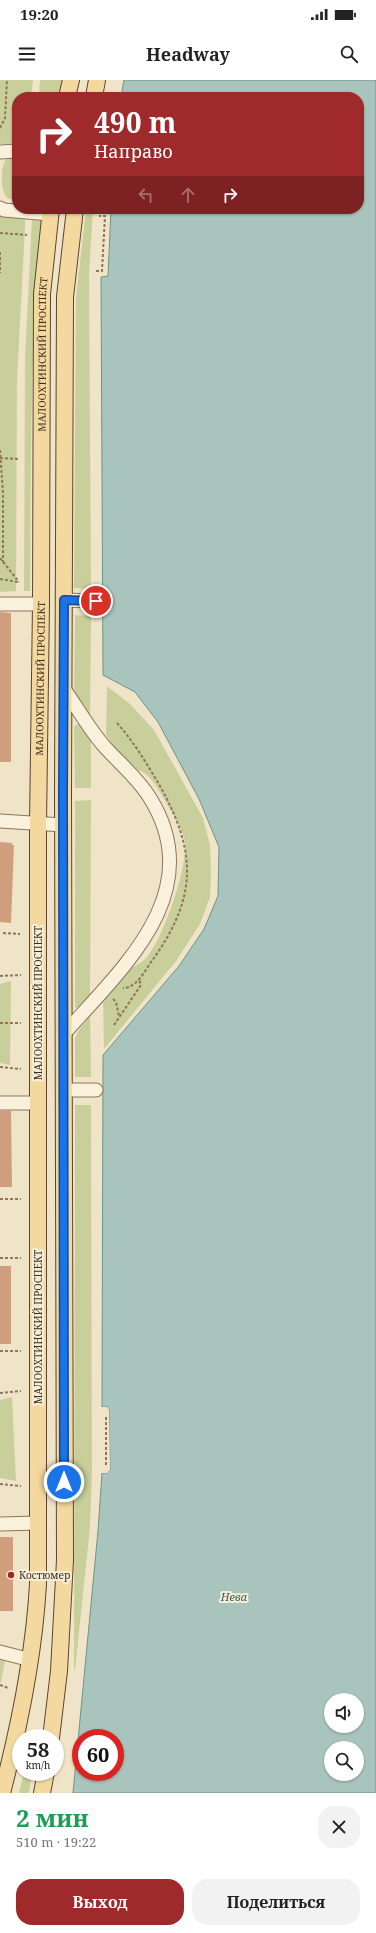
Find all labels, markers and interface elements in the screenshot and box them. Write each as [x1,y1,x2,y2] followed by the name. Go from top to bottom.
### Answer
[20,4,58,24] text: 19:20
[146,42,230,66] text: Headway
[16,43,38,65] icon: menu
[338,43,360,65] icon: search
[94,103,176,141] text: 490 m
[28,108,80,160] icon: right
[94,139,173,163] text: Направо
[135,184,157,206] icon: left
[177,184,199,206] icon: ahead
[219,184,241,206] icon: right
[35,276,51,432] street label: МАЛООХТИНСКИЙ ПРОСПЕКТ
[79,584,113,618] pin
[85,590,107,612] icon: arrive
[32,601,48,756] street label: МАЛООХТИНСКИЙ ПРОСПЕКТ
[31,926,45,1080] street label: МАЛООХТИНСКИЙ ПРОСПЕКТ
[31,1250,45,1404] street label: МАЛООХТИНСКИЙ ПРОСПЕКТ
[43,1461,85,1503] position arrow
[19,1568,70,1582] place label: Костюмер
[6,1570,16,1580] marker: Костюмер
[220,1589,248,1604] water label: Нева
[324,1693,364,1781] map controls
[324,1693,364,1733] button: sound
[72,1729,124,1781] speed limit sign: 60
[27,1736,49,1763] text: 58
[324,1741,364,1781] button: search
[26,1758,50,1772] text: km/h
[16,1801,89,1834] text: 2 мин
[318,1806,360,1848] button: close
[16,1833,96,1851] text: 510 m · 19:22
[16,1879,184,1925] button: Выход
[192,1879,360,1925] button: Поделиться

